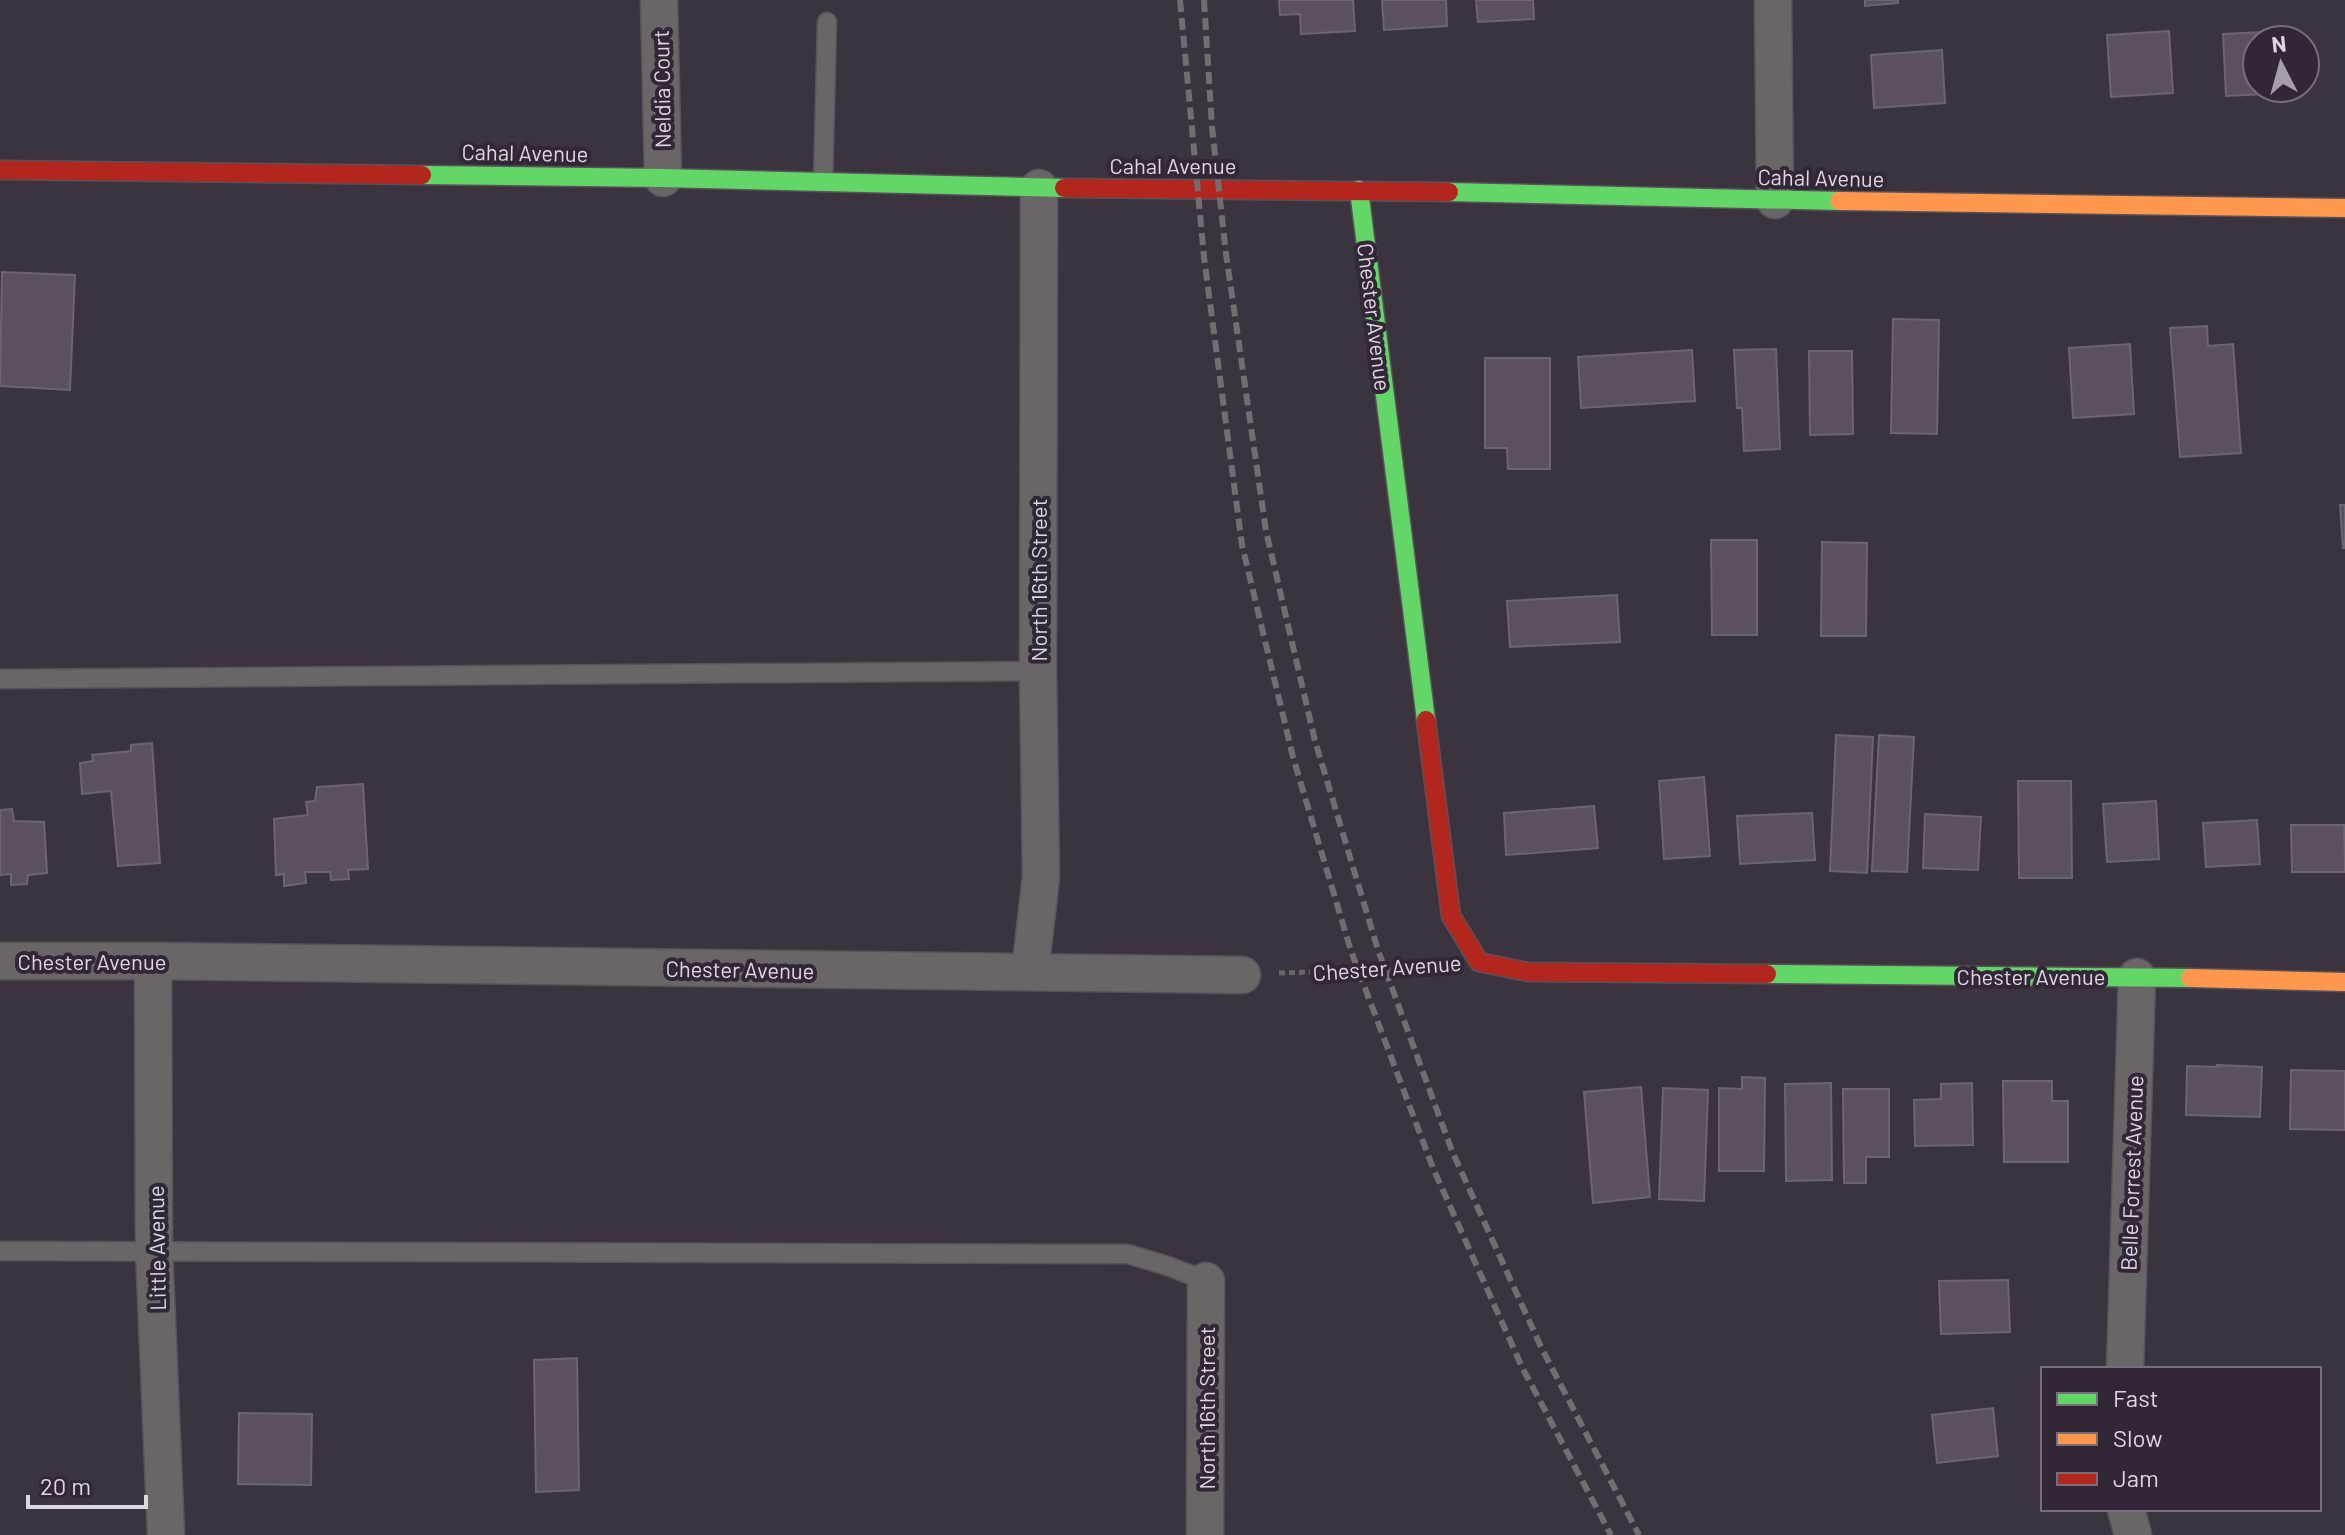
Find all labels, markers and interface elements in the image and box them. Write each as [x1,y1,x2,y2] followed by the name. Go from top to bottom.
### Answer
[2241,24,2321,104] north arrow
[2270,29,2287,57] text: N
[647,30,675,148] street label: Neldia Court
[461,138,589,166] street label: Cahal Avenue
[1110,152,1236,178] street label: Cahal Avenue
[1757,163,1885,191] street label: Cahal Avenue
[1353,242,1397,392] street label: Chester Avenue
[1025,499,1051,661] street label: North 16th Street
[18,948,166,974] street label: Chester Avenue
[1312,949,1462,985] street label: Chester Avenue
[665,955,815,983] street label: Chester Avenue
[1957,963,2105,989] street label: Chester Avenue
[2115,1075,2147,1271] street label: Belle Forrest Avenue
[142,1185,170,1311] street label: Little Avenue
[1193,1327,1219,1489] street label: North 16th Street
[2041,1367,2321,1511] legend
[2113,1383,2158,1412] text: Fast
[2113,1423,2162,1452] text: Slow
[28,1459,146,1509] scale bar
[2113,1463,2159,1492] text: Jam
[40,1471,91,1500] text: 20 m

